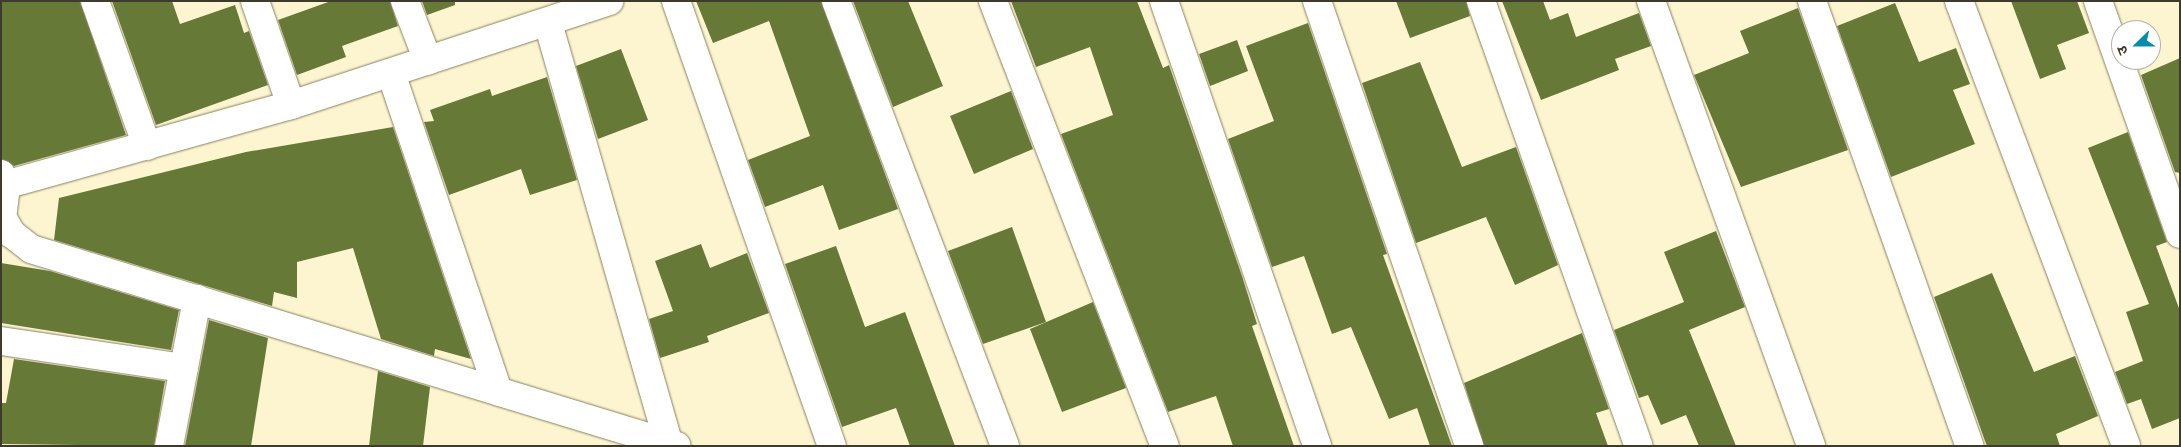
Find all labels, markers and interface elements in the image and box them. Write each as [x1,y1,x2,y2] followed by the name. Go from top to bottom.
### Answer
[2111,20,2161,70] north arrow
[2113,43,2132,57] text: उ

